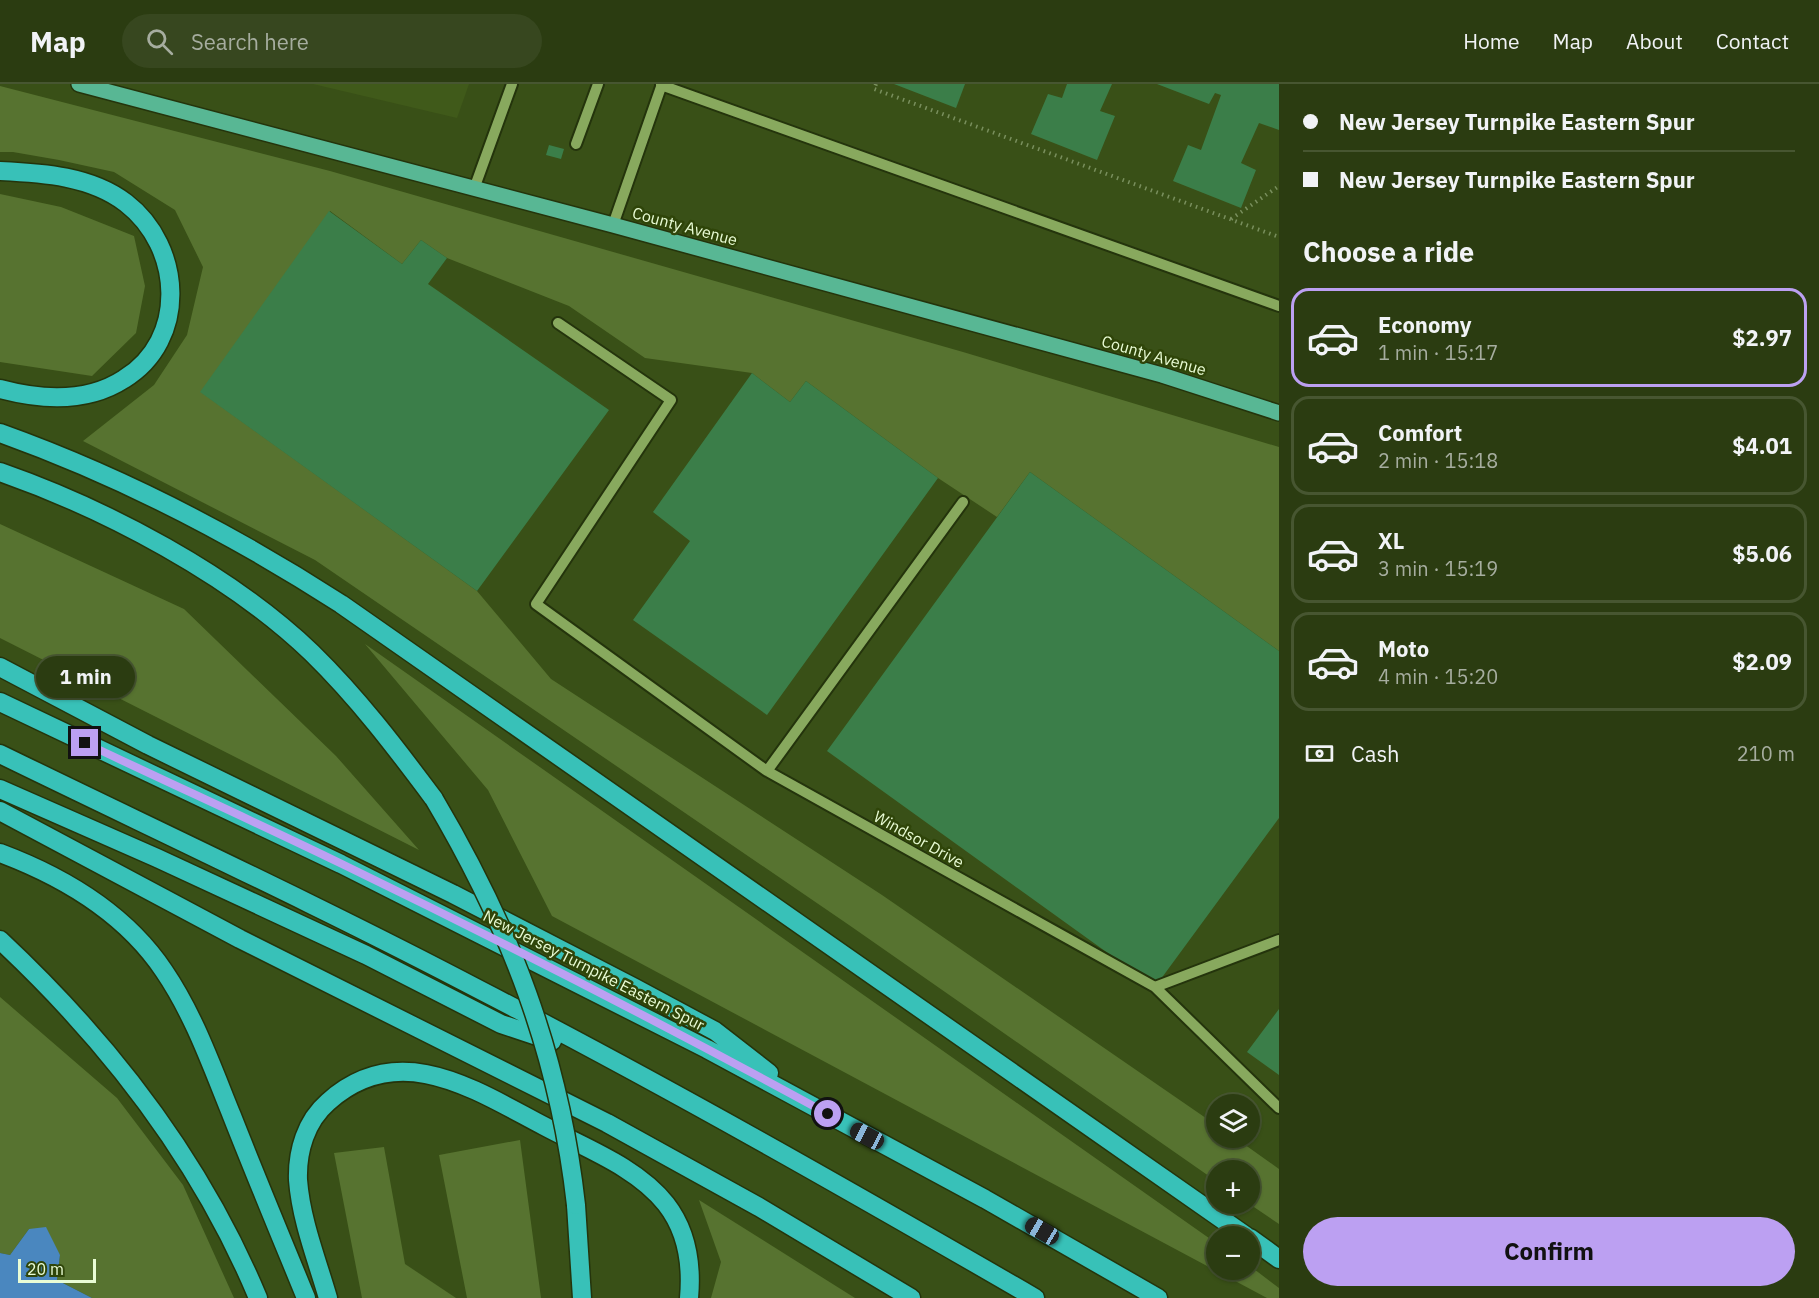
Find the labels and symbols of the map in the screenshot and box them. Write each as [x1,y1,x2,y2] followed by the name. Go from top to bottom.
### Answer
[630,202,740,250] street label: County Avenue
[1099,331,1209,380] street label: County Avenue
[36,656,134,698] callout: 1 min
[71,729,98,756] route end
[870,806,968,872] street label: Windsor Drive
[480,905,708,1035] street label: New Jersey Turnpike Eastern Spur
[814,1100,841,1127] route start
[847,1120,887,1152] car
[1022,1214,1062,1248] car
[18,1256,96,1284] scale bar

